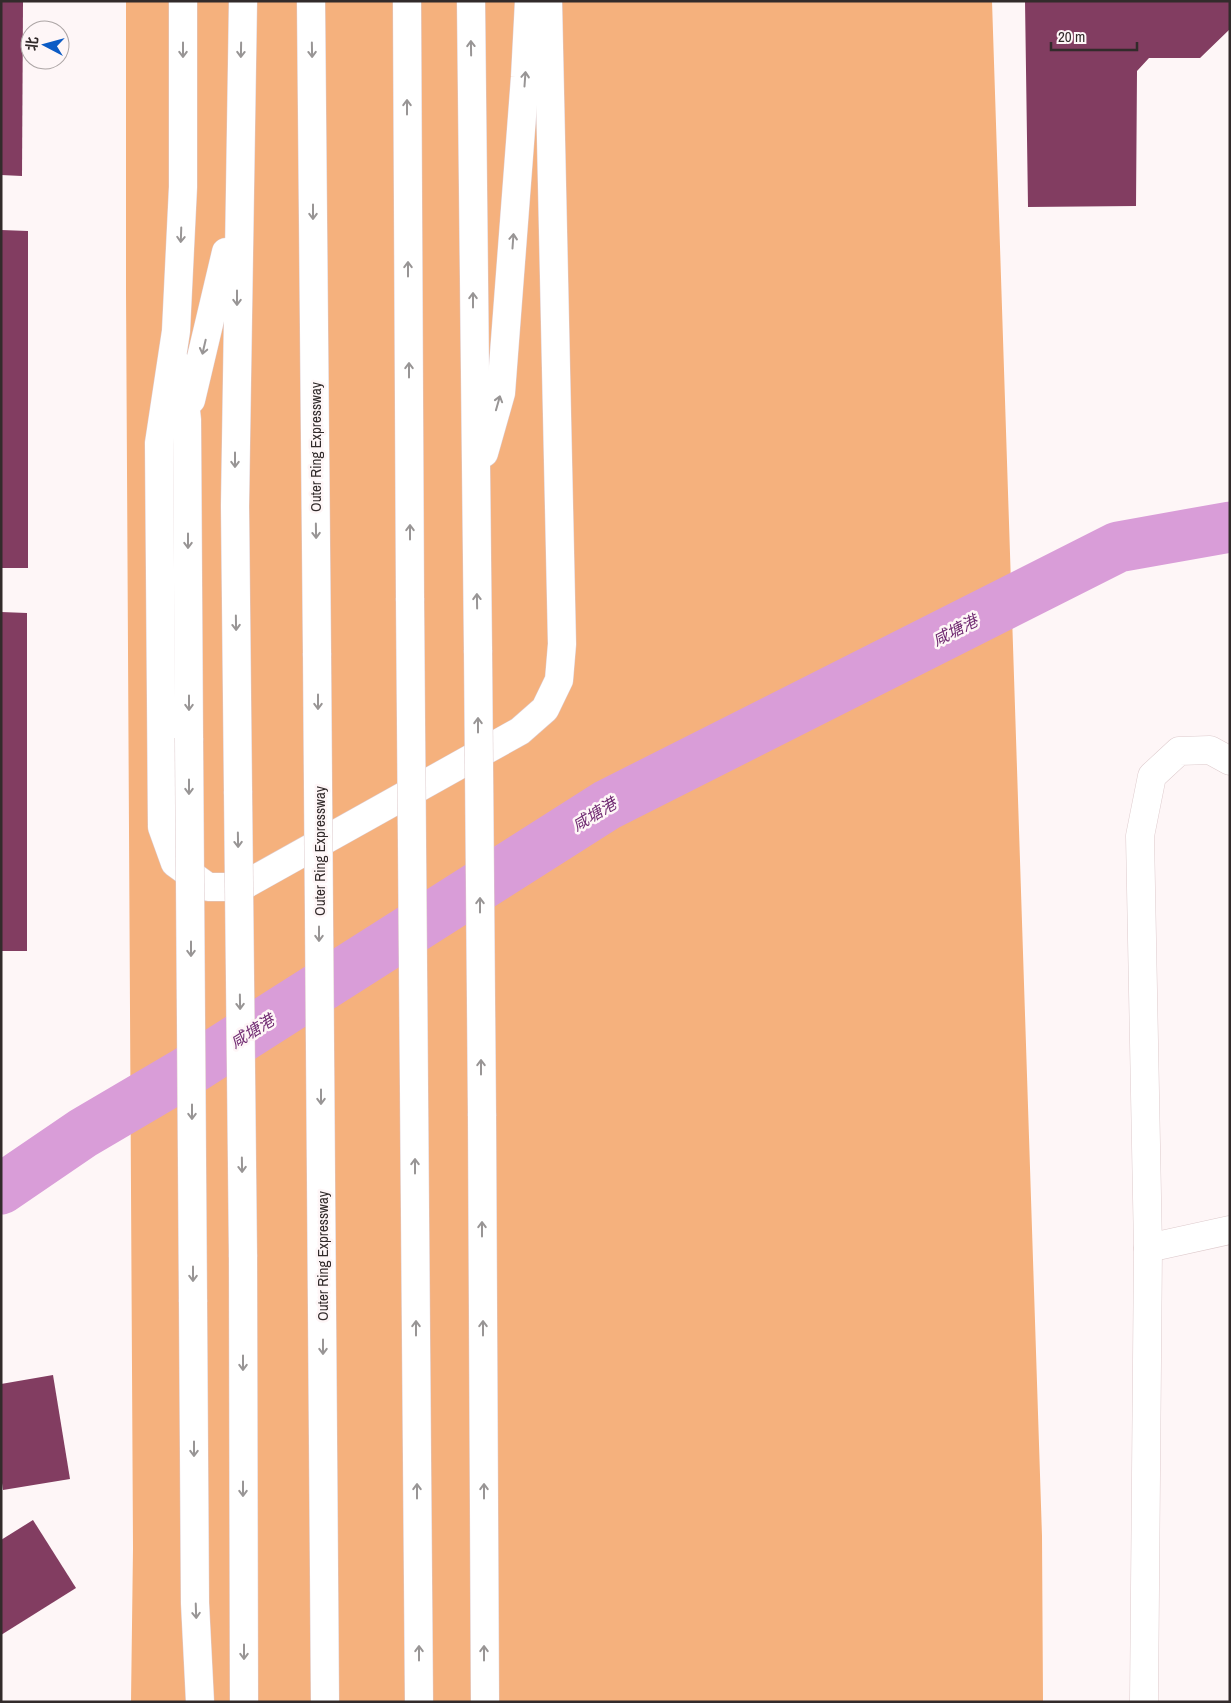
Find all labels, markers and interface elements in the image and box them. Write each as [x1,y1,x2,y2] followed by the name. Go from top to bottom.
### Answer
[20,20,70,70] north arrow
[1051,20,1137,52] scale bar
[1058,26,1085,47] text: 20 m
[22,36,42,52] text: 北
[466,40,476,56] one-way arrow
[178,42,188,58] one-way arrow
[237,42,246,58] one-way arrow
[307,42,317,58] one-way arrow
[521,71,530,87] one-way arrow
[402,99,412,115] one-way arrow
[309,204,318,220] one-way arrow
[176,227,186,243] one-way arrow
[508,233,517,249] one-way arrow
[403,261,413,278] one-way arrow
[232,290,241,306] one-way arrow
[468,292,478,308] one-way arrow
[199,338,208,354] one-way arrow
[404,362,414,378] one-way arrow
[305,381,326,512] street label: Outer Ring Expressway
[494,395,503,411] one-way arrow
[230,452,240,468] one-way arrow
[311,522,321,538] one-way arrow
[405,524,415,540] one-way arrow
[183,532,193,548] one-way arrow
[472,593,482,610] one-way arrow
[929,608,983,651] water label: 咸塘港
[231,614,241,631] one-way arrow
[313,693,322,709] one-way arrow
[184,694,194,711] one-way arrow
[473,717,483,734] one-way arrow
[185,779,194,795] one-way arrow
[309,785,330,916] street label: Outer Ring Expressway
[568,791,622,836] water label: 咸塘港
[233,831,243,847] one-way arrow
[475,897,485,914] one-way arrow
[314,926,324,942] one-way arrow
[186,941,195,957] one-way arrow
[235,994,245,1010] one-way arrow
[226,1008,280,1053] water label: 咸塘港
[476,1060,486,1076] one-way arrow
[316,1088,326,1104] one-way arrow
[187,1104,197,1120] one-way arrow
[237,1156,247,1172] one-way arrow
[410,1158,420,1174] one-way arrow
[312,1190,333,1321] street label: Outer Ring Expressway
[478,1221,487,1237] one-way arrow
[188,1266,198,1282] one-way arrow
[411,1320,421,1336] one-way arrow
[478,1320,488,1336] one-way arrow
[318,1338,327,1354] one-way arrow
[238,1354,248,1371] one-way arrow
[189,1440,199,1457] one-way arrow
[238,1480,248,1497] one-way arrow
[412,1483,422,1499] one-way arrow
[479,1483,489,1499] one-way arrow
[191,1603,200,1619] one-way arrow
[239,1643,249,1659] one-way arrow
[414,1645,424,1662] one-way arrow
[479,1645,489,1662] one-way arrow

